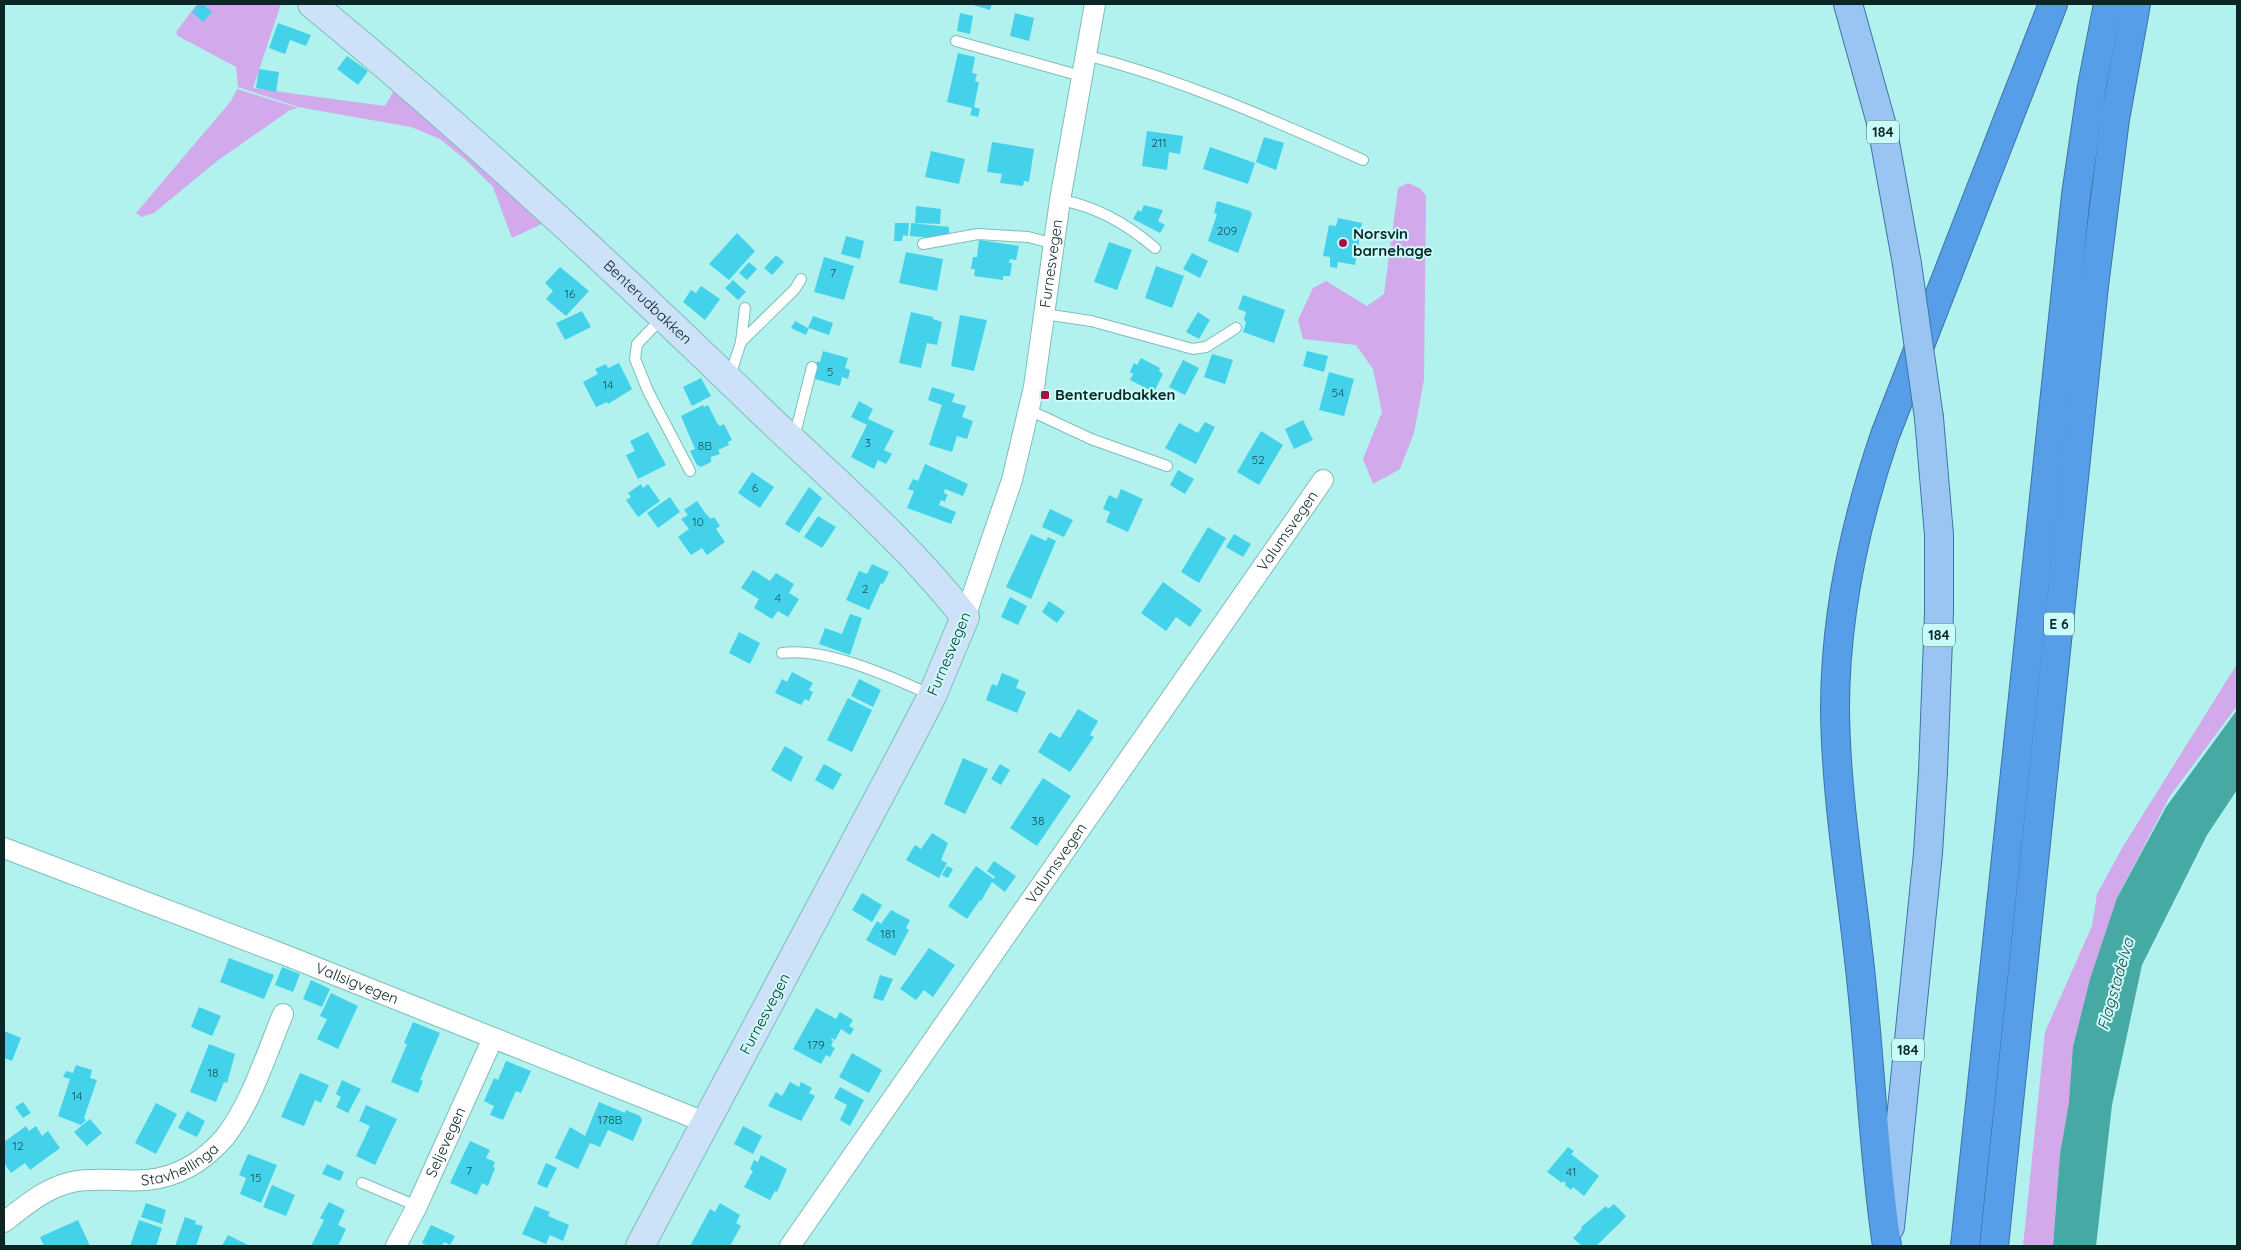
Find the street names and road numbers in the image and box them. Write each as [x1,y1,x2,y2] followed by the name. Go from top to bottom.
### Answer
[1867,120,1899,144] road number: 184
[1035,218,1066,309] street label: Furnesvegen
[600,255,696,348] street label: Benterudbakken
[1252,487,1322,575] street label: Valumsvegen
[922,609,975,699] street label: Furnesvegen
[2044,612,2074,636] road number: E 6
[1923,624,1955,646] road number: 184
[1021,819,1090,907] street label: Valumsvegen
[313,958,401,1008] street label: Vallsigvegen
[735,970,794,1058] street label: Furnesvegen
[1892,1038,1924,1062] road number: 184
[421,1104,469,1180] street label: Seljevegen
[140,1139,222,1189] street label: Stavhellinga

